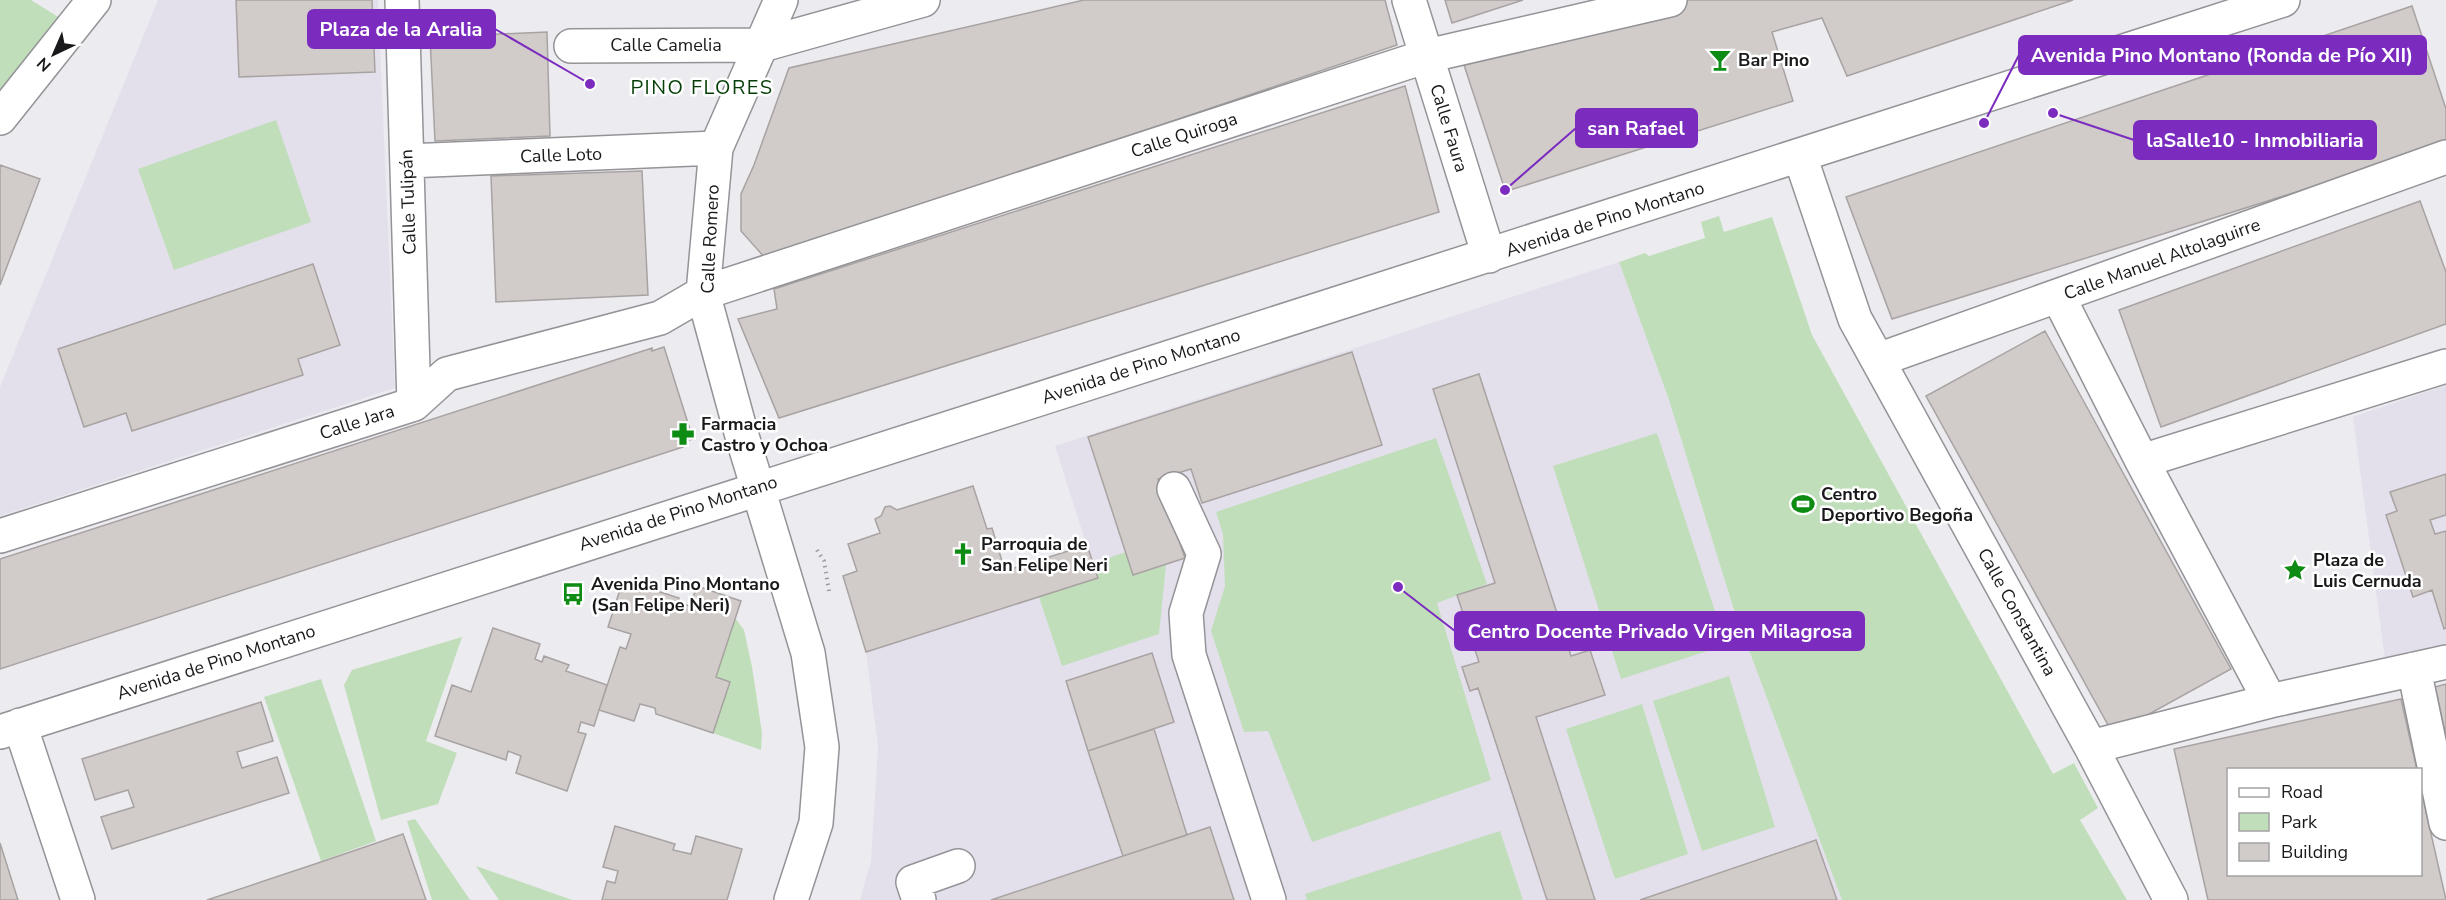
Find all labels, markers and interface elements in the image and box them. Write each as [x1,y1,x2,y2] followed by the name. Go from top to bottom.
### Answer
[308,10,495,48] callout: Plaza de la Aralia
[319,16,483,43] text: Plaza de la Aralia
[24,24,84,84] north arrow
[610,33,722,57] street label: Calle Camelia
[2019,36,2426,74] callout: Avenida Pino Montano (Ronda de Pío XII)
[2031,42,2413,69] text: Avenida Pino Montano (Ronda de Pío XII)
[1707,47,1733,73] bar icon: Bar Pino
[1738,48,1809,72] place label: Bar Pino
[32,52,56,76] text: N
[630,74,774,101] district label: PINO FLORES
[1424,81,1474,175] street label: Calle Faura
[1128,106,1240,164] street label: Calle Quiroga
[1576,109,1697,147] callout: san Rafael
[1587,115,1685,142] text: san Rafael
[2134,121,2376,159] callout: laSalle10 - Inmobiliaria
[2146,127,2364,154] text: laSalle10 - Inmobiliaria
[520,142,602,168] street label: Calle Loto
[394,149,422,255] street label: Calle Tulipán
[1503,176,1707,262] street label: Avenida de Pino Montano
[695,184,725,294] street label: Calle Romero
[2060,212,2264,306] street label: Calle Manuel Altolaguirre
[1039,323,1243,409] street label: Avenida de Pino Montano
[316,399,398,445] street label: Calle Jara
[701,412,828,457] place label: Farmacia Castro y Ochoa
[670,421,696,447] pharmacy icon: Farmacia Castro y Ochoa
[576,470,780,556] street label: Avenida de Pino Montano
[1821,482,1973,527] place label: Centro Deportivo Begoña
[1790,491,1816,517] sports icon: Centro Deportivo Begoña
[981,532,1108,577] place label: Parroquia de San Felipe Neri
[950,541,976,567] church icon: Parroquia de San Felipe Neri
[1972,544,2062,680] street label: Calle Constantina
[2313,548,2422,593] place label: Plaza de Luis Cernuda
[2282,557,2308,583] place icon: Plaza de Luis Cernuda
[591,572,780,617] place label: Avenida Pino Montano (San Felipe Neri)
[560,581,586,607] bus stop icon: Avenida Pino Montano (San Felipe Neri)
[1455,612,1864,650] callout: Centro Docente Privado Virgen Milagrosa
[1468,618,1852,645] text: Centro Docente Privado Virgen Milagrosa
[114,619,318,705] street label: Avenida de Pino Montano
[2227,768,2422,876] legend
[2281,780,2323,804] text: Road
[2281,810,2318,834] text: Park
[2281,840,2348,864] text: Building

